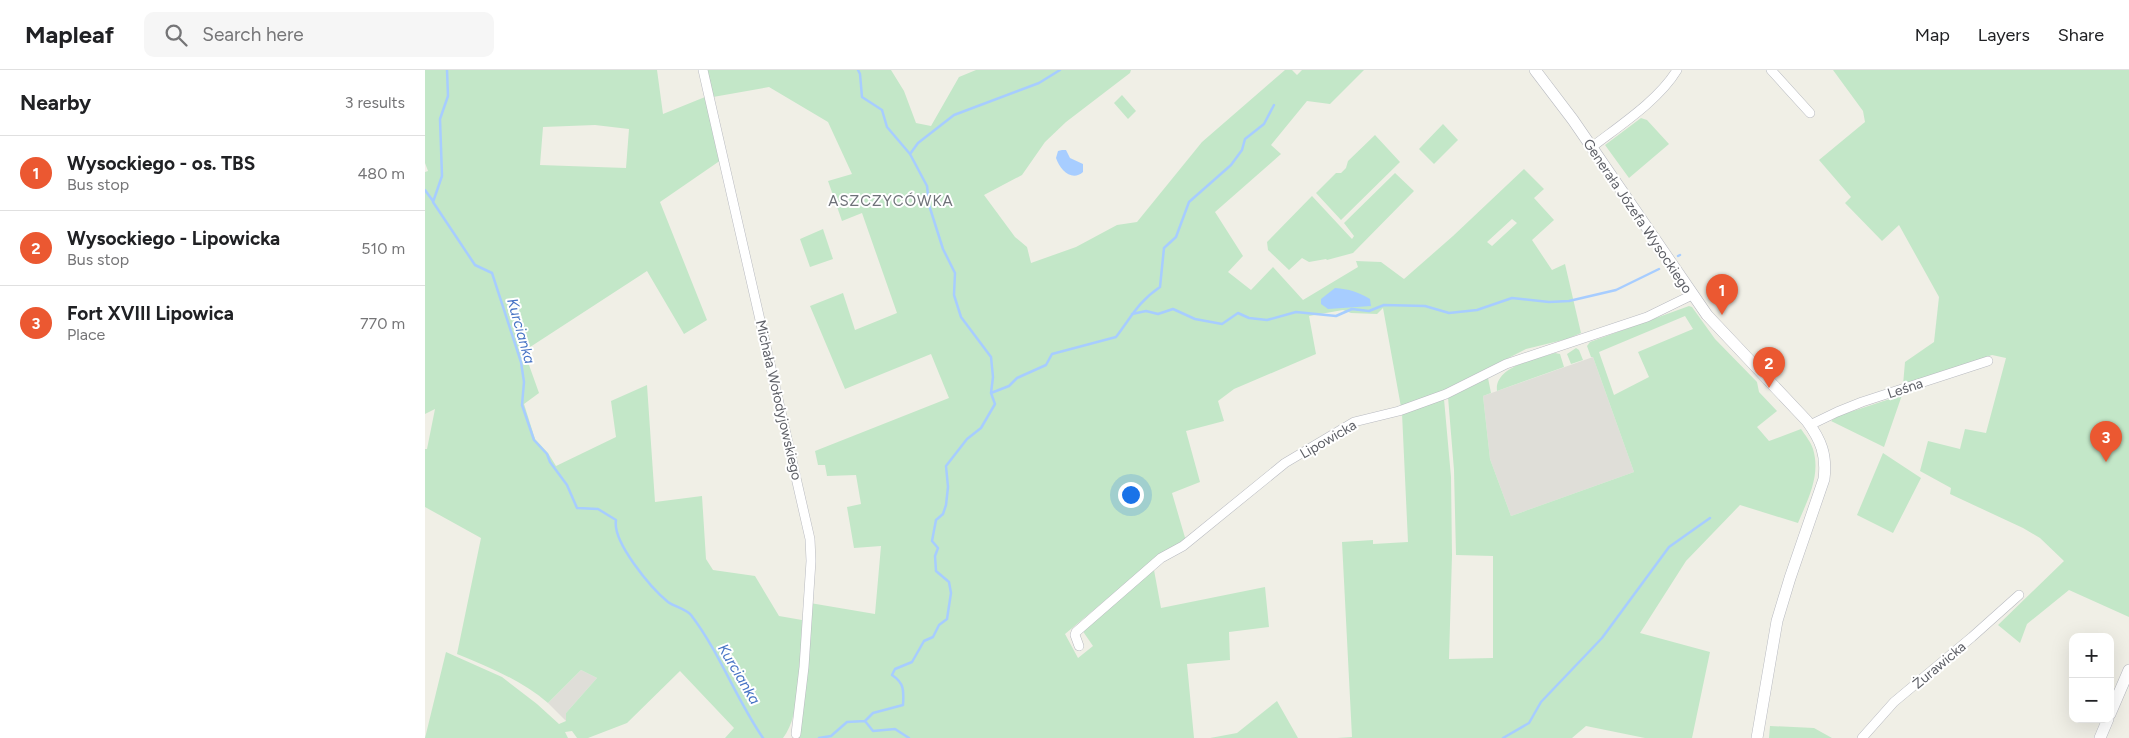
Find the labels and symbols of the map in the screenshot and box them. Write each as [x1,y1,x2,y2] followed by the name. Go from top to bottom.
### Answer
[1579,136,1696,297] street label: Generała Józefa Wysockiego
[828,192,954,210] district label: ASZCZYCÓWKA
[1706,274,1738,315] pin: 1
[503,296,539,366] water label: Kurcianka
[752,318,805,482] street label: Michała Wołodyjowskiego
[1753,347,1785,388] pin: 2
[1885,375,1925,402] street label: Leśna
[1297,416,1359,462] street label: Lipowicka
[2090,421,2122,462] pin: 3
[1118,482,1144,508] your location
[1909,638,1969,693] street label: Żurawicka
[714,641,764,708] water label: Kurcianka

